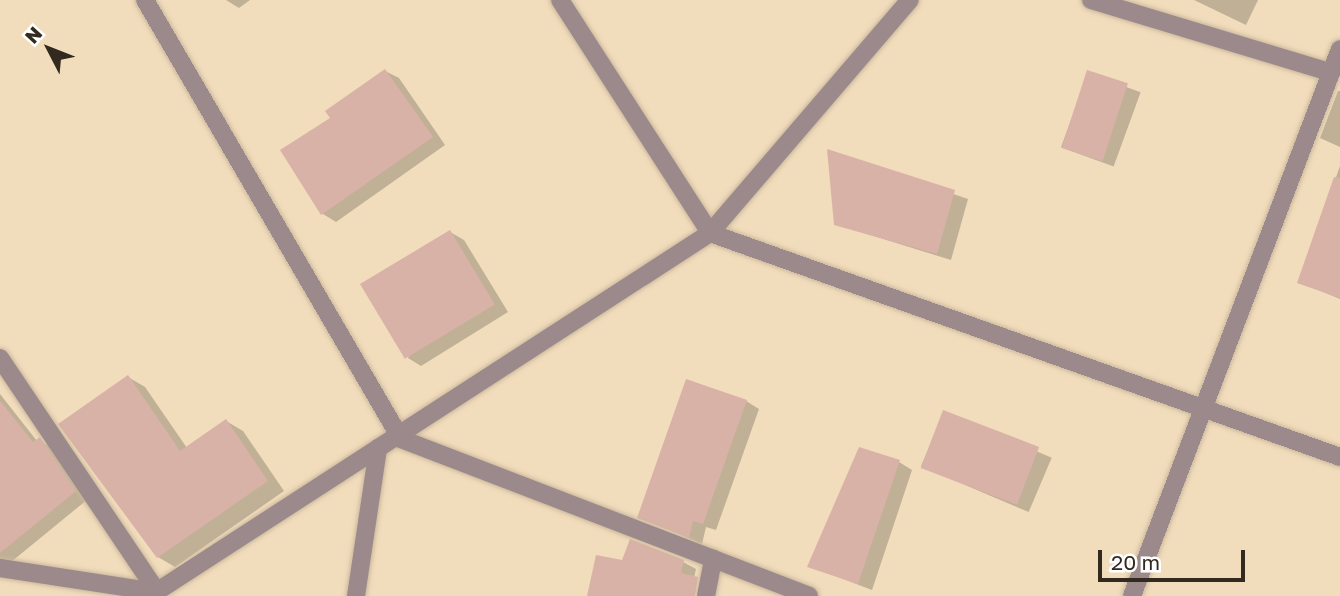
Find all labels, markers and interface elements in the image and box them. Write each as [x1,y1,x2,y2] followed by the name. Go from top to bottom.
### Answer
[14,14,84,84] north arrow
[20,22,46,48] text: N
[1102,536,1249,580] scale bar
[1111,549,1160,575] text: 20 m

